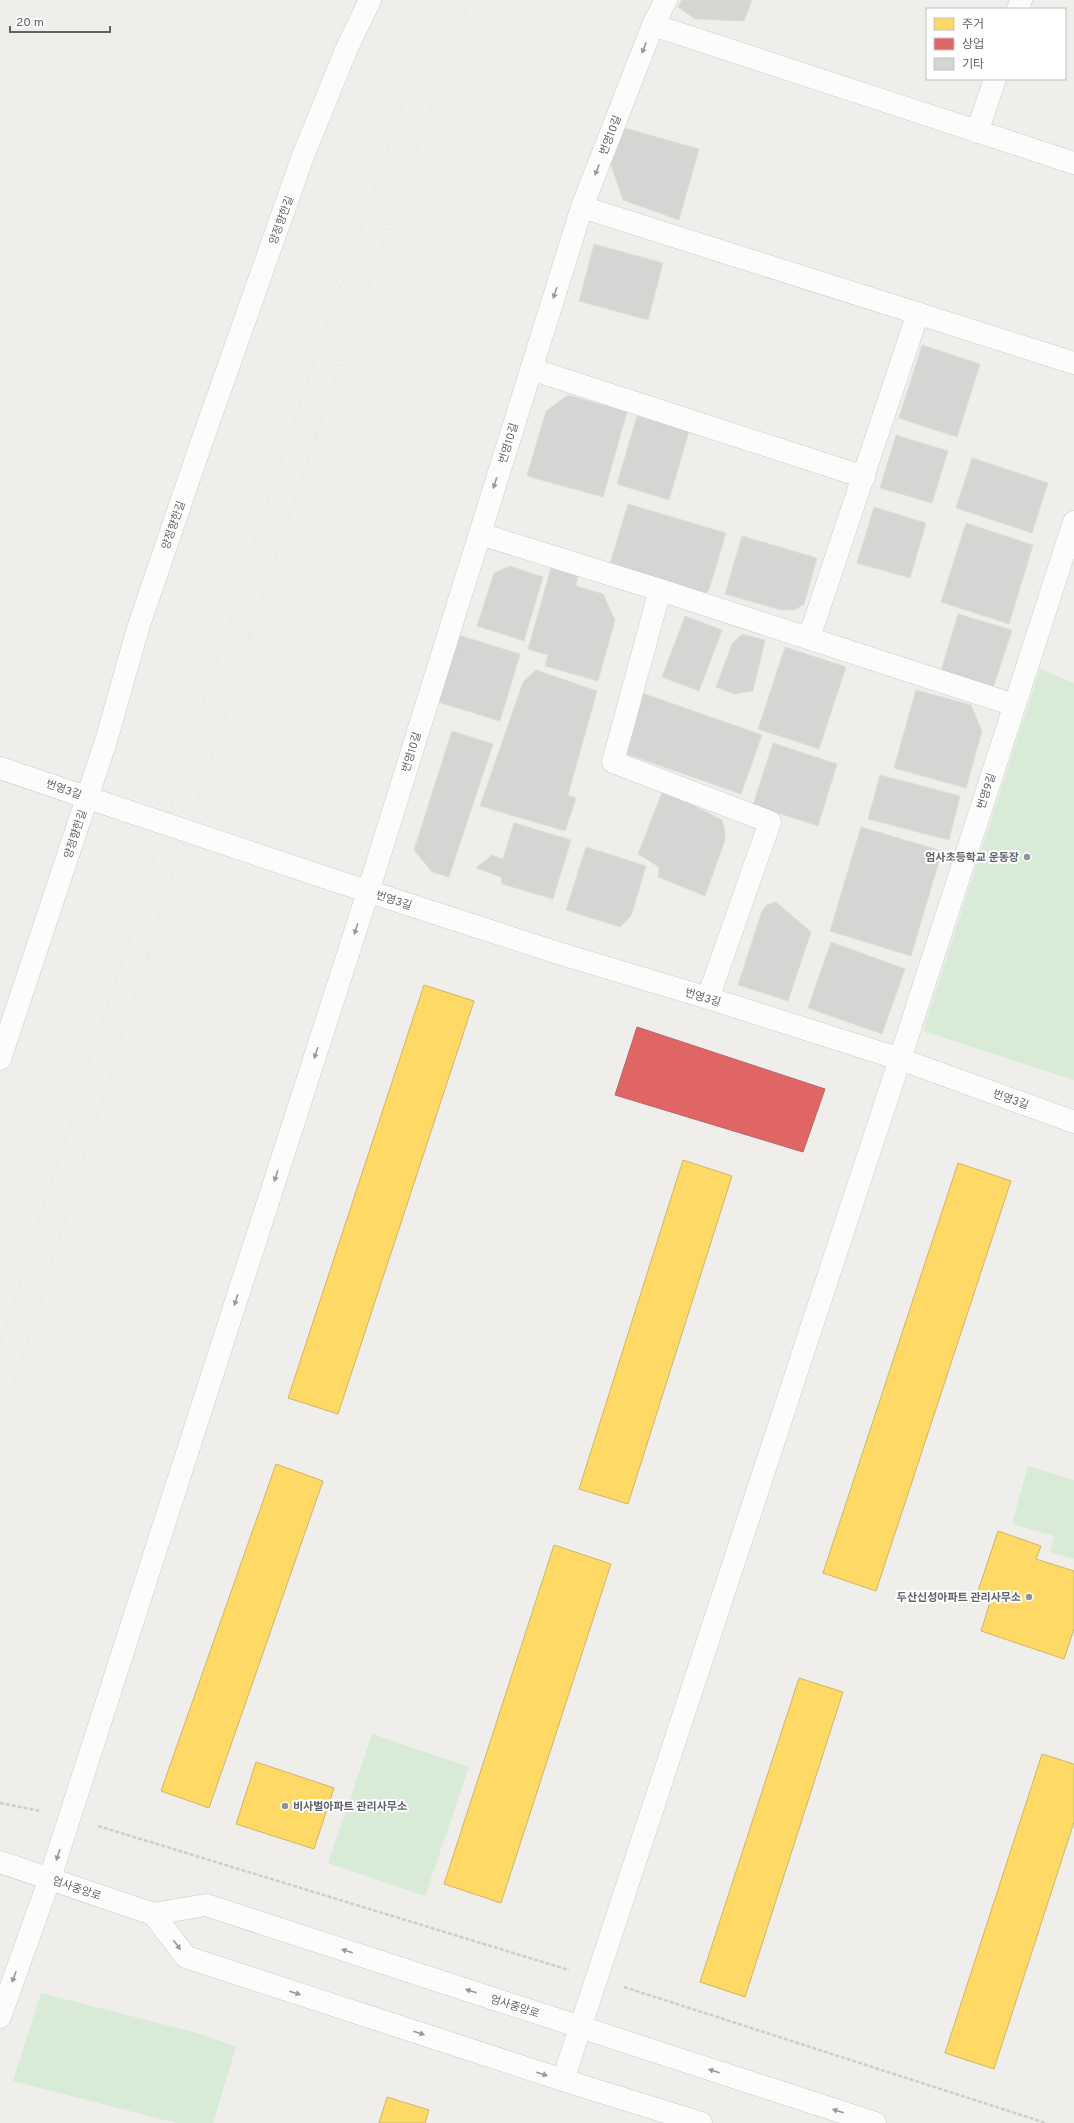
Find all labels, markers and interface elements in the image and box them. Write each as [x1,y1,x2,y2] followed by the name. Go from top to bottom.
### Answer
[10,8,110,34] scale bar
[926,8,1066,80] legend
[16,15,44,31] text: 20 m
[962,17,984,33] text: 주거
[962,37,984,53] text: 상업
[641,43,647,55] one-way arrow
[962,57,984,73] text: 기타
[597,113,625,157] street label: 번영10길
[594,164,600,175] one-way arrow
[267,194,297,247] street label: 양정향한길
[552,287,558,299] one-way arrow
[496,421,522,465] street label: 번영10길
[492,478,498,490] one-way arrow
[159,499,189,552] street label: 양정향한길
[399,730,425,774] street label: 번영10길
[975,772,999,811] street label: 번영9길
[44,777,83,803] street label: 번영3길
[61,808,90,861] street label: 양정향한길
[925,851,1019,865] place label: 엄사초등학교 운동장
[1022,852,1032,862] marker: 엄사초등학교 운동장
[374,889,413,913] street label: 번영3길
[353,923,359,935] one-way arrow
[683,986,722,1010] street label: 번영3길
[313,1047,319,1059] one-way arrow
[991,1087,1030,1113] street label: 번영3길
[273,1171,279,1183] one-way arrow
[233,1294,239,1306] one-way arrow
[897,1591,1021,1605] place label: 두산신성아파트 관리사무소
[1024,1592,1034,1602] marker: 두산신성아파트 관리사무소
[293,1800,407,1814] place label: 비사벌아파트 관리사무소
[280,1801,290,1811] marker: 비사벌아파트 관리사무소
[55,1849,61,1861] one-way arrow
[50,1874,103,1904] street label: 엄사중앙로
[172,1940,181,1951] one-way arrow
[341,1948,353,1954] one-way arrow
[11,1972,17,1984] one-way arrow
[464,1988,476,1994] one-way arrow
[289,1990,301,1996] one-way arrow
[488,1992,541,2021] street label: 엄사중앙로
[413,2030,425,2036] one-way arrow
[708,2067,720,2073] one-way arrow
[536,2071,548,2077] one-way arrow
[831,2108,843,2114] one-way arrow

